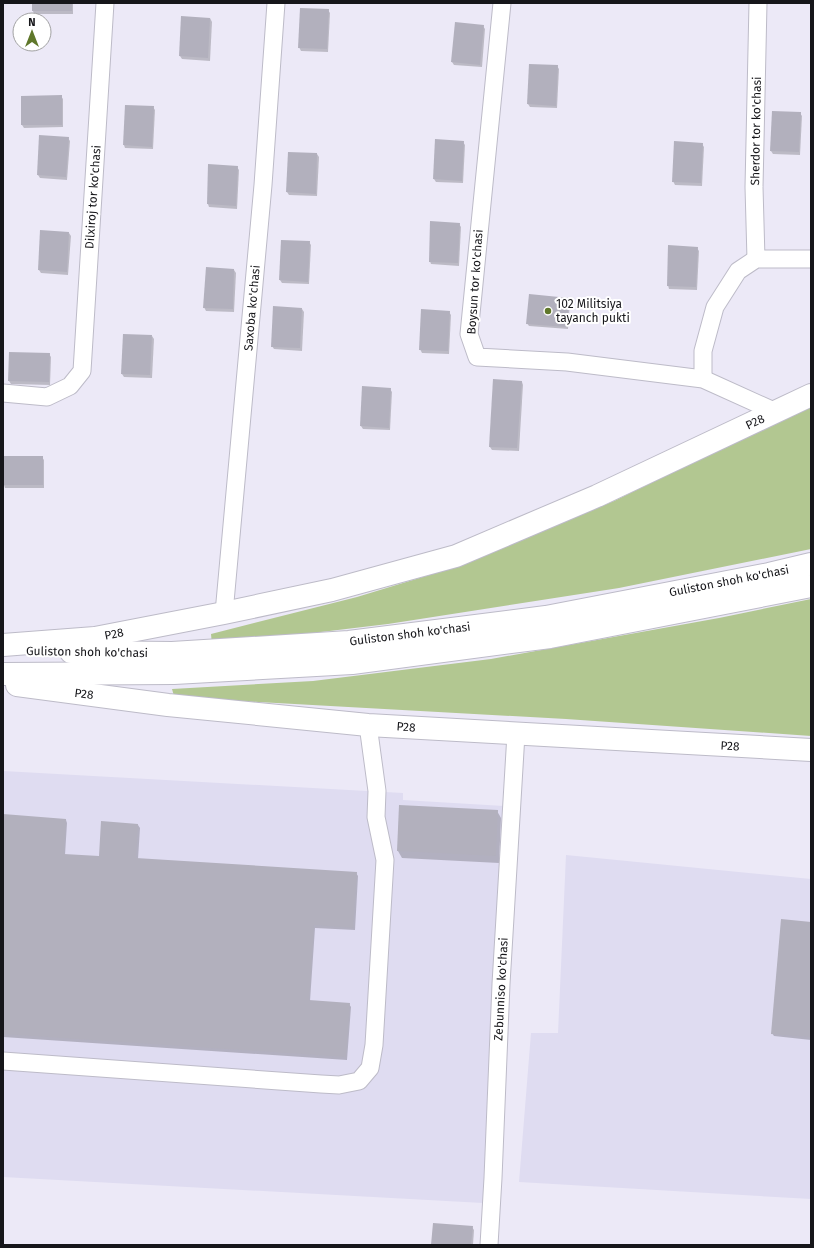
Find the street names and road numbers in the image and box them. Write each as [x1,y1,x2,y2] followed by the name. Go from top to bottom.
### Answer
[748,76,764,186] street label: Sherdor tor ko'chasi
[82,145,104,249] street label: Dilxiroj tor ko'chasi
[464,229,486,335] street label: Boysun tor ko'chasi
[241,264,263,352] street label: Saxoba ko'chasi
[743,411,767,432] street label: Р28
[668,562,790,600] street label: Guliston shoh ko'chasi
[349,620,471,648] street label: Guliston shoh ko'chasi
[103,625,125,643] street label: P28
[26,644,148,660] street label: Guliston shoh ko'chasi
[74,686,95,702] street label: Р28
[396,719,416,735] street label: Р28
[720,739,740,754] street label: Р28
[491,937,511,1041] street label: Zebunniso ko'chasi

